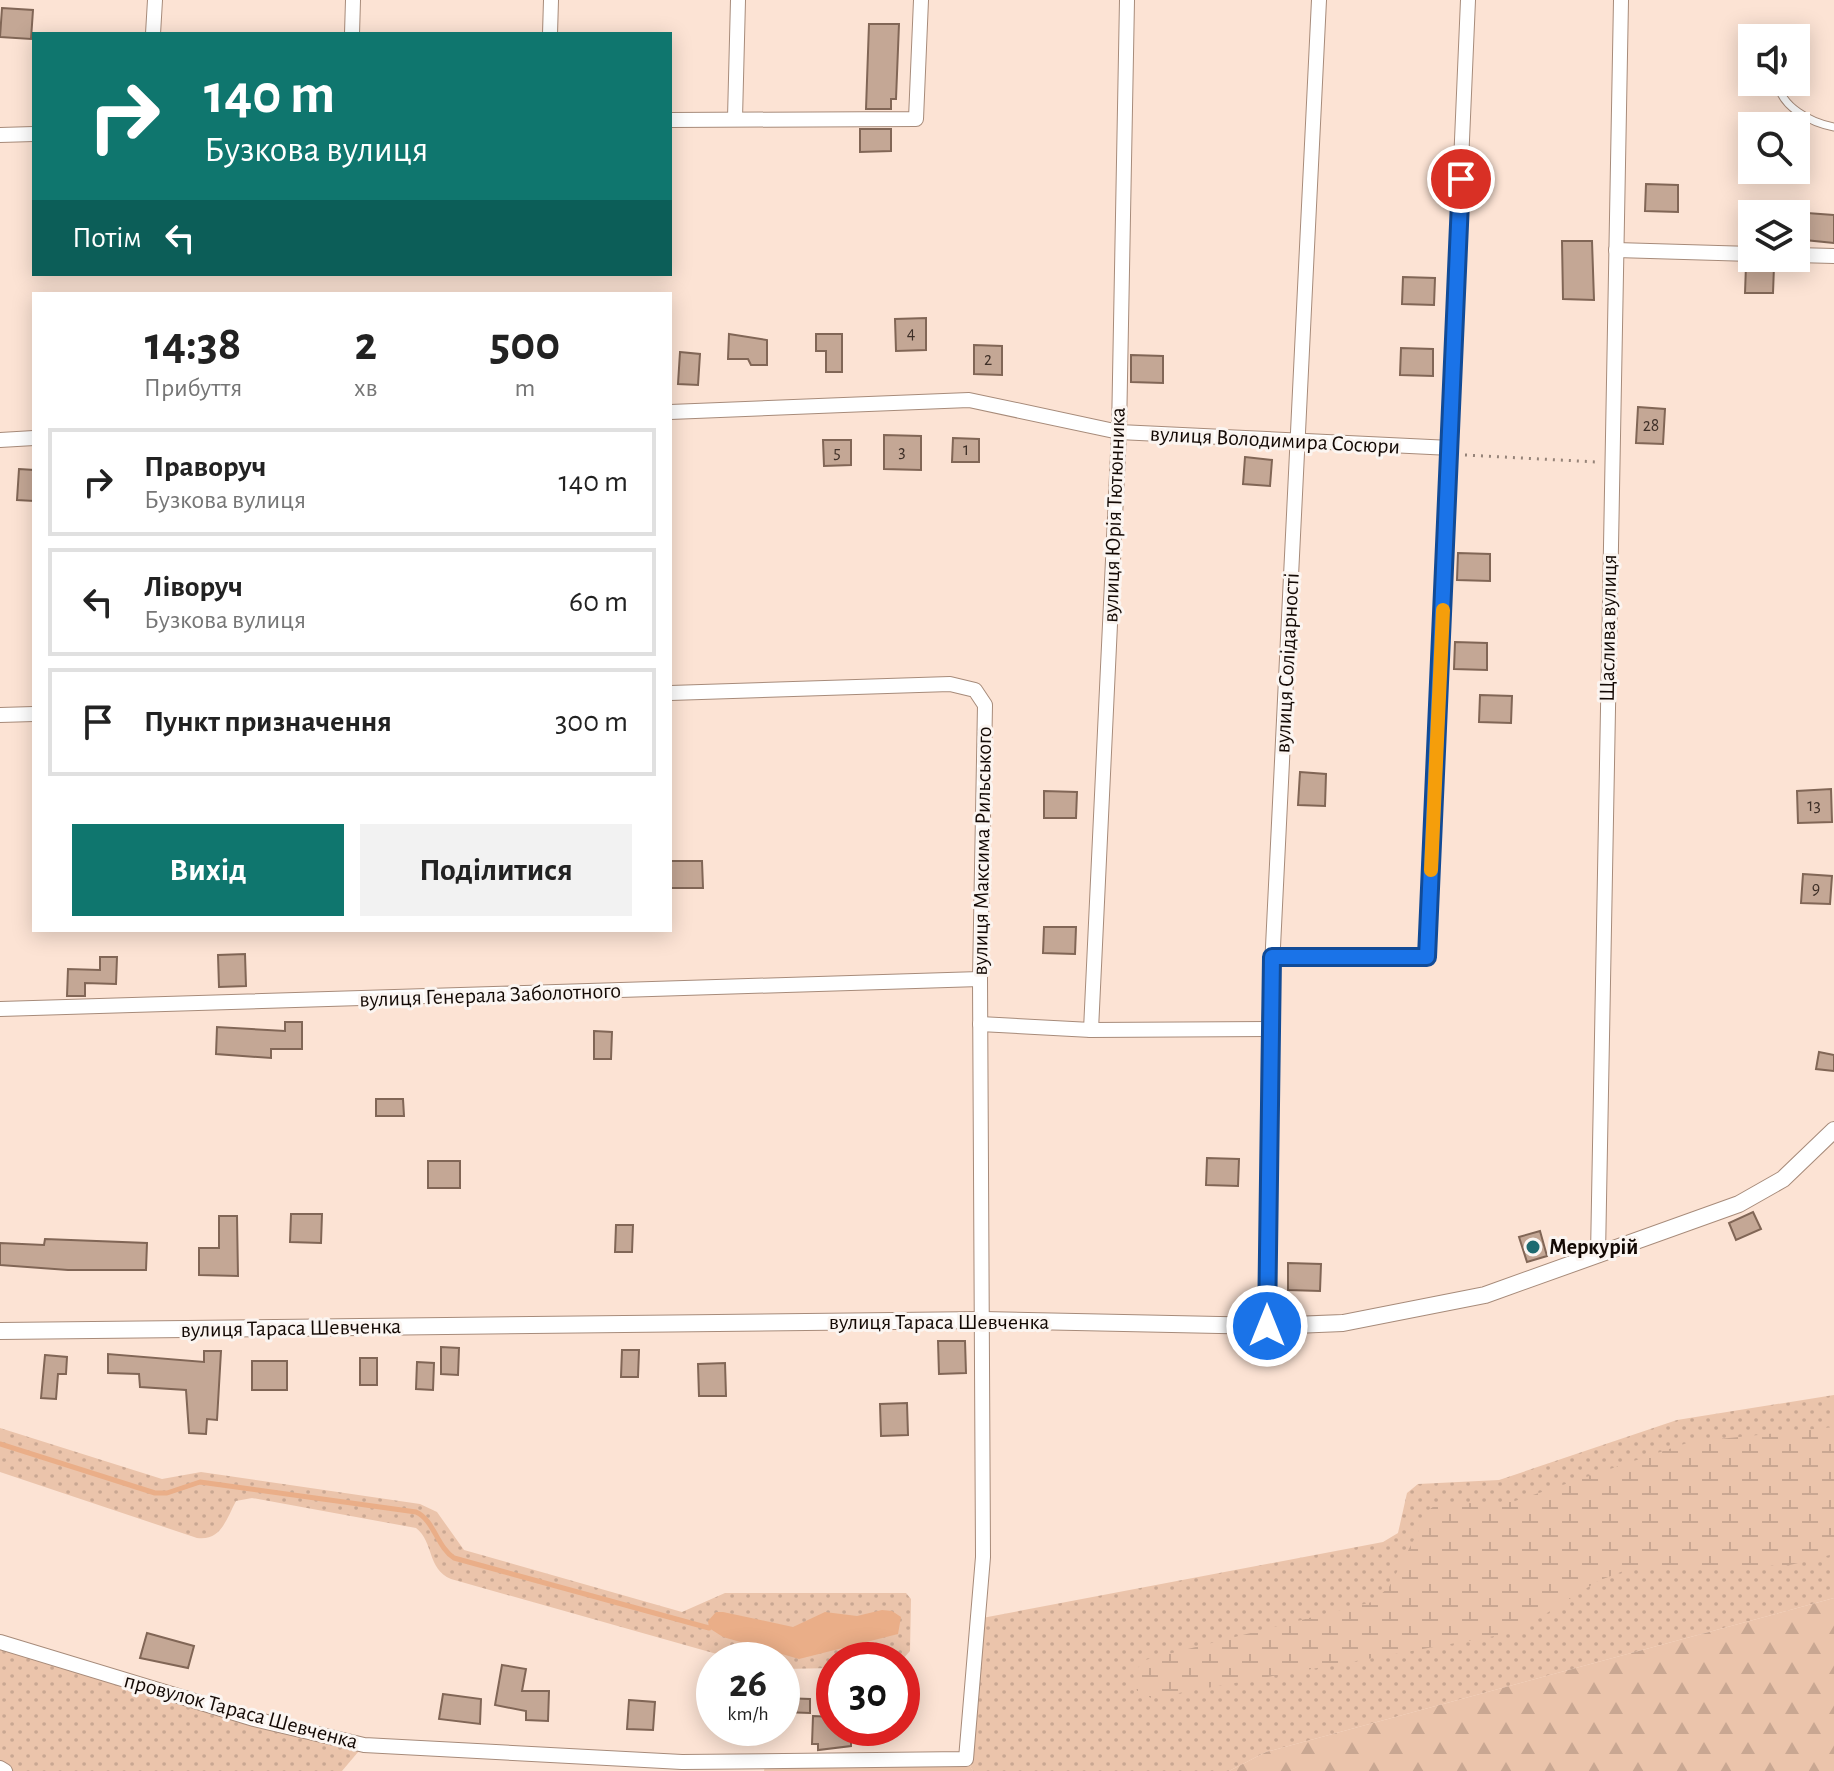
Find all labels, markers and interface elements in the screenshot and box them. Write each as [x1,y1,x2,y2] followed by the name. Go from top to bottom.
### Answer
[1738,24,1810,272] map controls
[1738,24,1810,96] button: sound
[72,64,176,168] icon: right
[204,67,335,123] text: 140 m
[1738,112,1810,184] button: search
[204,132,428,168] text: Бузкова вулиця
[1427,145,1495,213] pin
[1439,157,1483,201] icon: arrive
[1738,200,1810,272] button: layers
[158,216,202,260] icon: left
[72,223,142,253] text: Потім
[145,321,241,369] text: 14:38
[355,321,377,369] text: 2
[489,321,560,369] text: 500
[907,325,916,343] house number: 4
[984,351,992,369] house number: 2
[144,375,242,401] text: Прибуття
[354,375,378,401] text: хв
[514,375,535,401] text: m
[1099,407,1129,623] street label: вулиця Юрія Тютюнника
[1643,417,1659,435] house number: 28
[1149,422,1401,458] street label: вулиця Володимира Сосюри
[963,441,969,459] house number: 1
[898,443,906,461] house number: 3
[833,444,841,462] house number: 5
[144,452,266,482] text: Праворуч
[76,460,120,504] icon: right
[558,467,628,497] text: 140 m
[144,487,306,513] text: Бузкова вулиця
[1596,554,1620,702] street label: Щаслива вулиця
[144,572,243,602] text: Ліворуч
[1271,572,1303,754] street label: вулиця Солідарності
[76,580,120,624] icon: left
[569,587,628,617] text: 60 m
[144,607,306,633] text: Бузкова вулиця
[76,700,120,744] icon: arrive
[144,707,392,737] text: Пункт призначення
[555,707,628,737] text: 300 m
[969,726,995,976] street label: вулиця Максима Рильського
[1807,797,1821,815] house number: 13
[72,824,344,916] button: Вихід
[360,824,632,916] button: Поділитися
[1812,880,1820,898] house number: 9
[359,979,621,1011] street label: вулиця Генерала Заболотного
[1549,1236,1638,1259] place label: Меркурій
[1524,1238,1542,1256] marker: Меркурій
[1225,1284,1309,1368] position arrow
[829,1311,1049,1333] street label: вулиця Тараса Шевченка
[181,1315,401,1341] street label: вулиця Тараса Шевченка
[816,1642,920,1746] speed limit sign: 30
[729,1664,767,1704] text: 26
[122,1669,360,1753] street label: провулок Тараса Шевченка
[727,1704,769,1724] text: km/h

